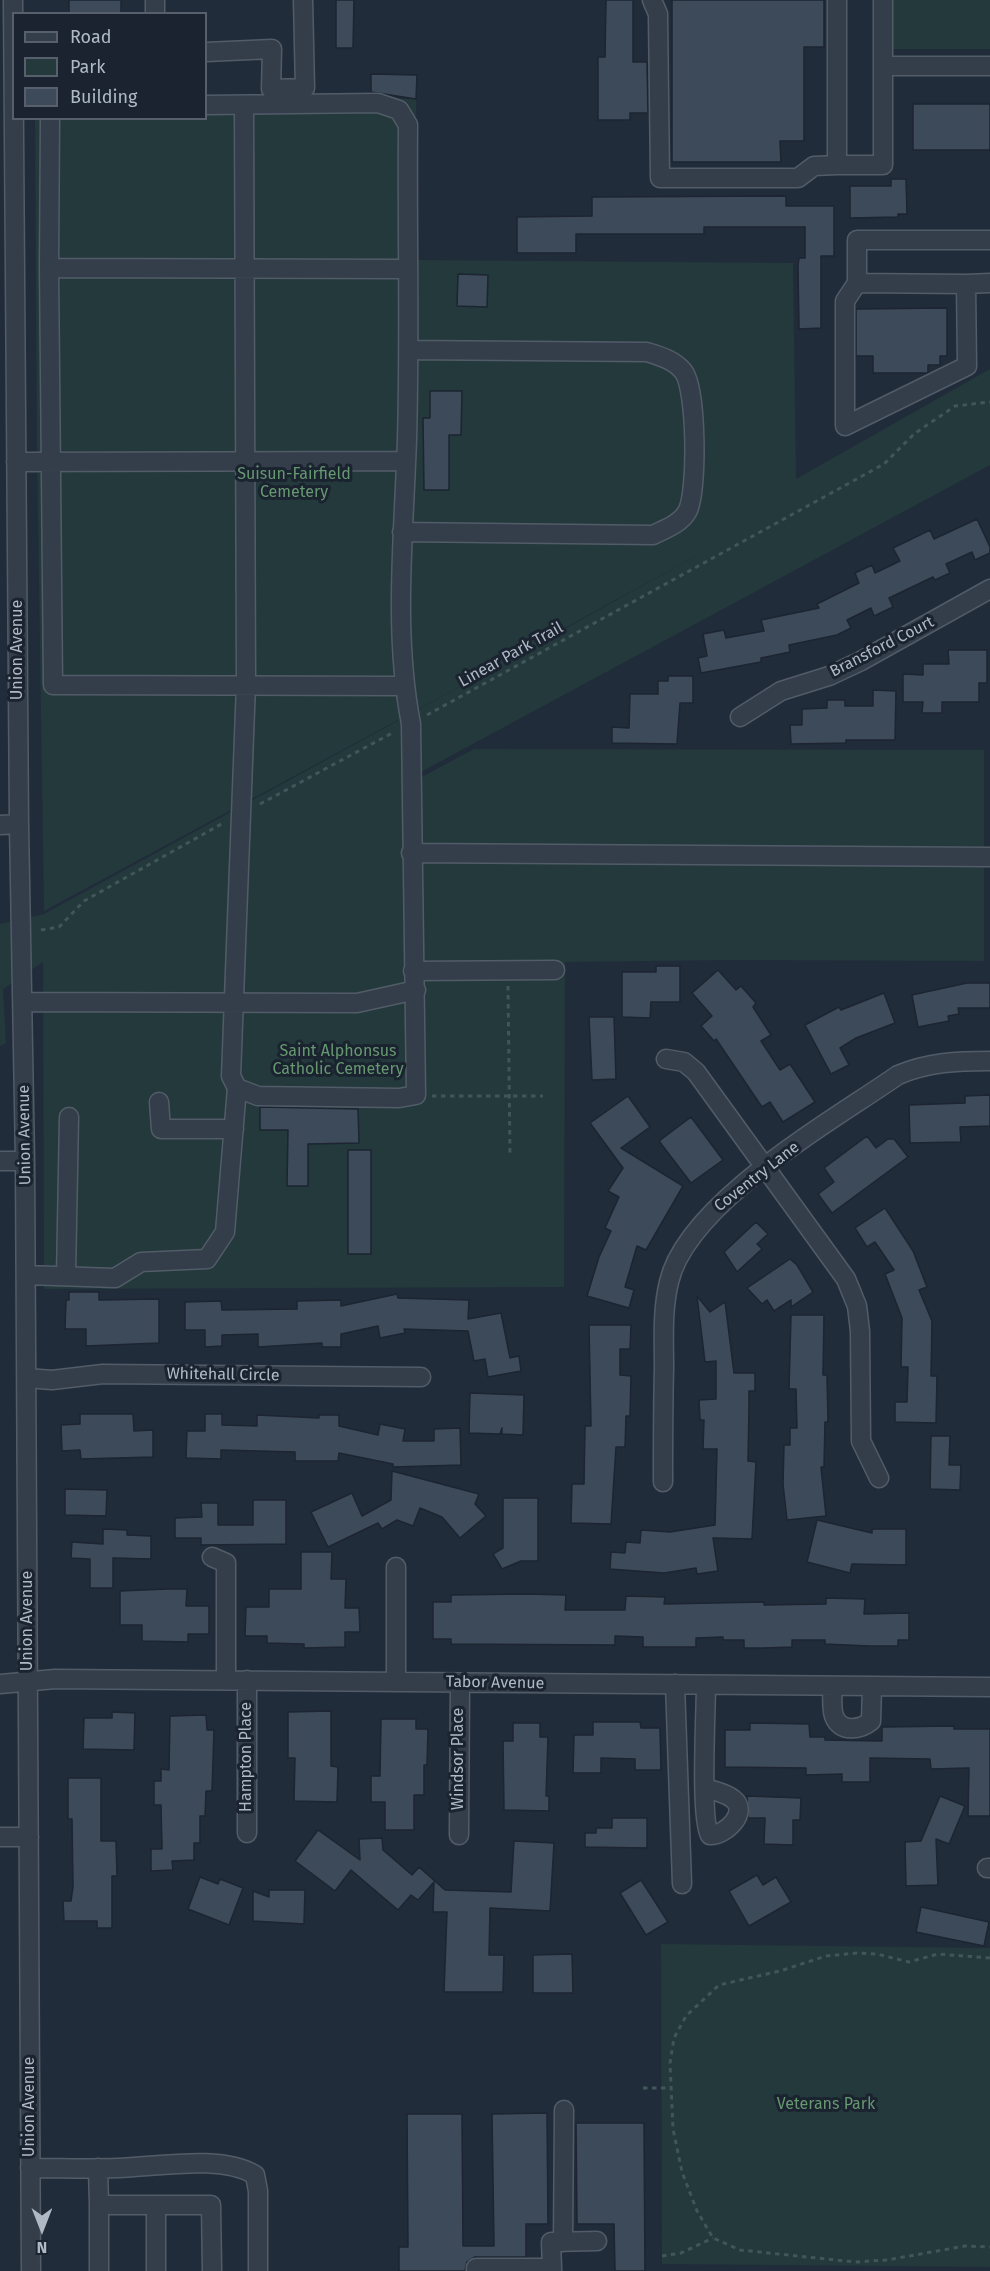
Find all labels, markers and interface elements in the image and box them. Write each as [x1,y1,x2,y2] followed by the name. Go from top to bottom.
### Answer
[12,12,207,120] legend
[70,26,112,48] text: Road
[70,56,105,78] text: Park
[70,86,137,108] text: Building
[237,465,351,503] park label: Suisun-Fairfield Cemetery
[8,600,28,700] street label: Union Avenue
[827,613,937,681] street label: Bransford Court
[455,618,567,692] street label: Linear Park Trail
[272,1042,404,1080] park label: Saint Alphonsus Catholic Cemetery
[15,1085,35,1185] street label: Union Avenue
[711,1138,803,1216] street label: Coventry Lane
[166,1364,280,1386] street label: Whitehall Circle
[18,1571,38,1671] street label: Union Avenue
[446,1673,544,1693] street label: Tabor Avenue
[237,1702,257,1812] street label: Hampton Place
[449,1708,469,1810] street label: Windsor Place
[20,2057,40,2157] street label: Union Avenue
[777,2095,875,2115] park label: Veterans Park
[12,2199,72,2259] north arrow
[37,2238,47,2257] text: N

